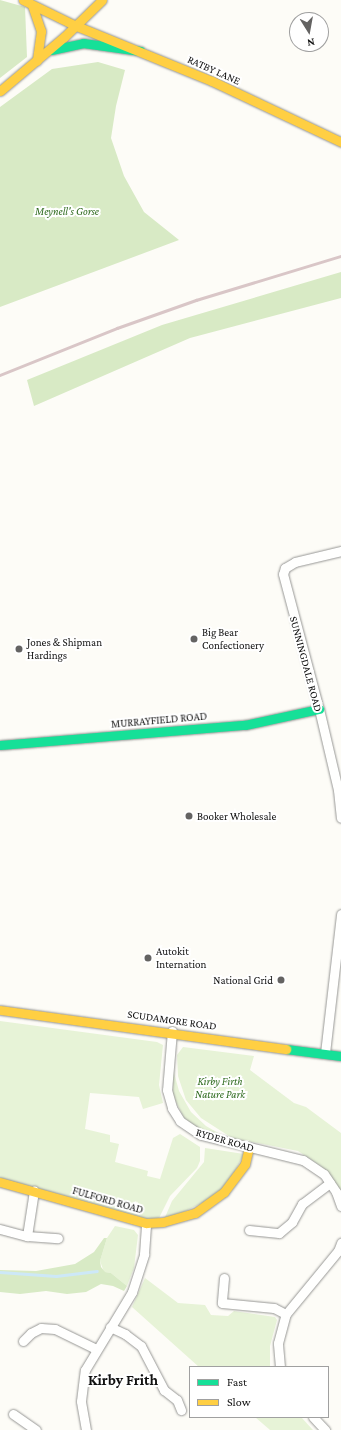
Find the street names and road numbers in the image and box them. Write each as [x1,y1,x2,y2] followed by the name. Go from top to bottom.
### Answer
[186,53,242,87] street label: RATBY LANE
[287,615,325,713] street label: SUNNINGDALE ROAD
[110,709,208,731] street label: MURRAYFIELD ROAD
[127,1007,217,1033] street label: SCUDAMORE ROAD
[194,1125,256,1155] street label: RYDER ROAD
[71,1184,145,1216] street label: FULFORD ROAD

